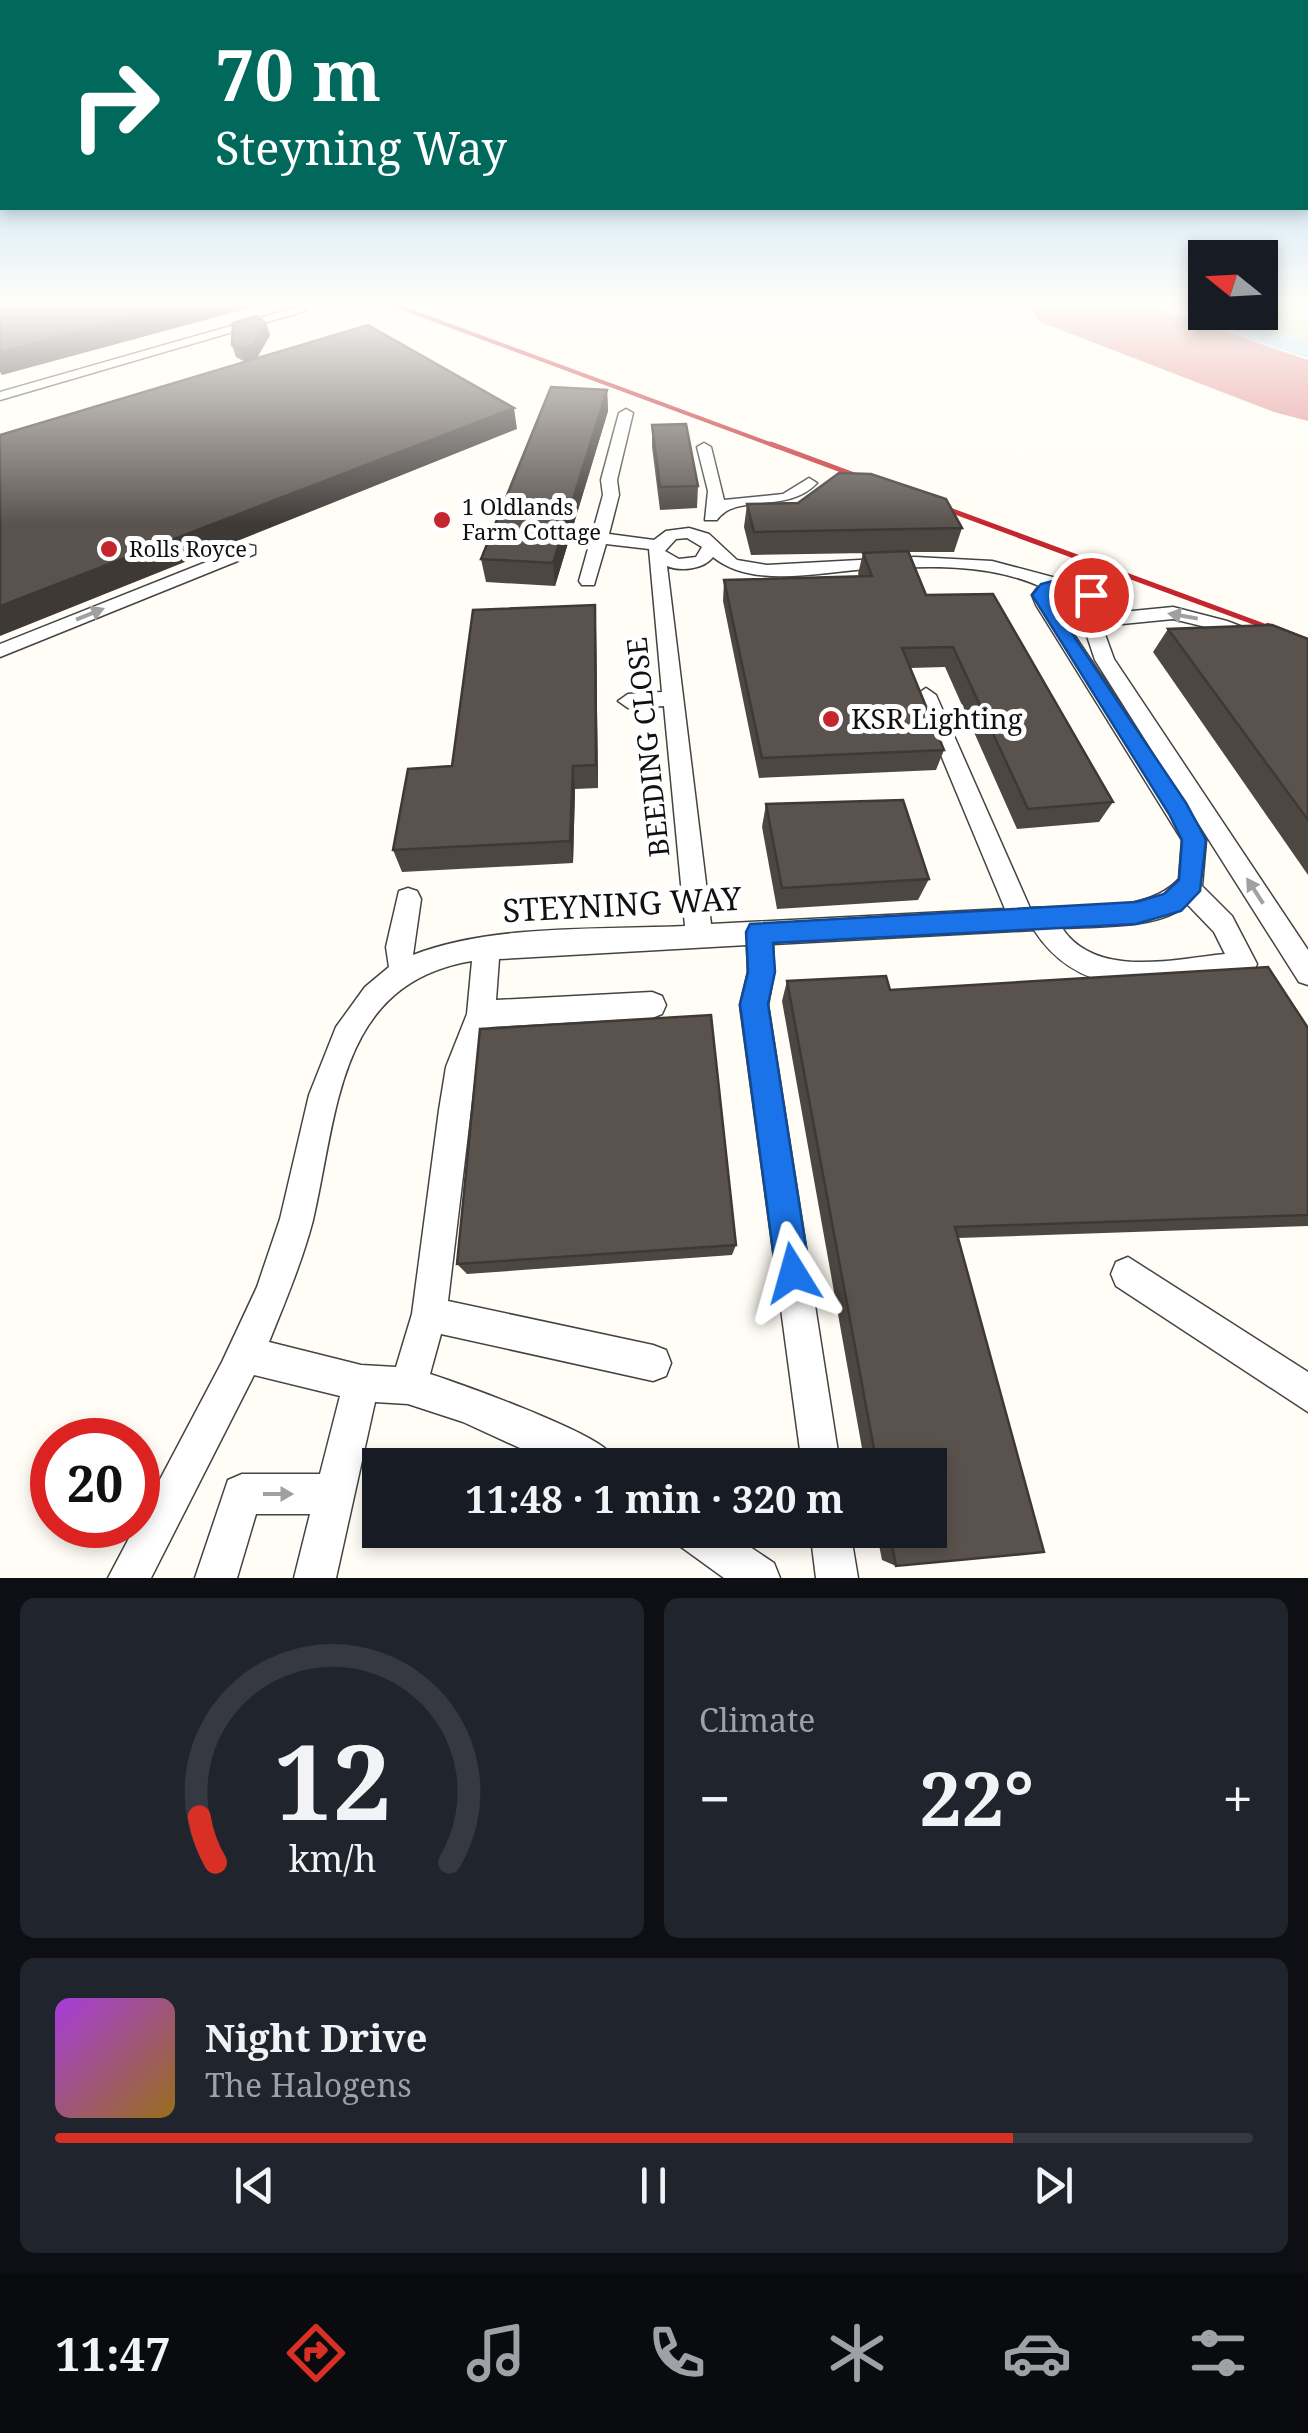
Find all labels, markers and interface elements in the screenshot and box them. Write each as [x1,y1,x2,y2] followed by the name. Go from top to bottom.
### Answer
[215,26,381,122] text: 70 m
[50,40,180,170] icon: right
[215,117,507,178] text: Steyning Way
[1188,240,1278,330] north arrow
[1188,240,1278,330] map controls
[462,491,601,546] place label: 1 Oldlands Farm Cottage
[431,509,453,531] marker: 1 Oldlands Farm Cottage
[129,533,247,563] place label: Rolls Royce
[98,538,120,560] marker: Rolls Royce
[1049,553,1134,638] pin
[1064,568,1119,623] icon: arrive
[76,606,106,622] one-way arrow
[1167,608,1198,623] one-way arrow
[617,635,677,859] street label: BEEDING CLOSE
[851,699,1023,737] place label: KSR Lighting
[820,708,842,730] marker: KSR Lighting
[501,876,743,931] street label: STEYNING WAY
[1246,878,1264,905] one-way arrow
[741,1221,845,1325] position arrow
[30,1418,160,1548] speed limit sign: 20
[465,1472,844,1524] text: 11:48 · 1 min · 320 m
[263,1486,295,1502] one-way arrow
[699,1698,815,1741] text: Climate
[273,1709,391,1850] text: 12
[919,1746,1034,1848] text: 22°
[699,1760,731,1835] text: −
[1222,1760,1253,1835] text: +
[288,1834,376,1882] text: km/h
[205,2011,427,2063] text: Night Drive
[205,2063,412,2106] text: The Halogens
[227,2158,282,2213] icon: previous
[626,2158,681,2213] icon: pause
[1026,2158,1081,2213] icon: next
[281,2318,351,2388] icon: directions
[461,2318,531,2388] icon: music
[642,2318,712,2388] icon: phone
[822,2318,892,2388] icon: climate
[1002,2318,1072,2388] icon: car
[1183,2318,1253,2388] icon: filters
[55,2323,171,2384] text: 11:47

